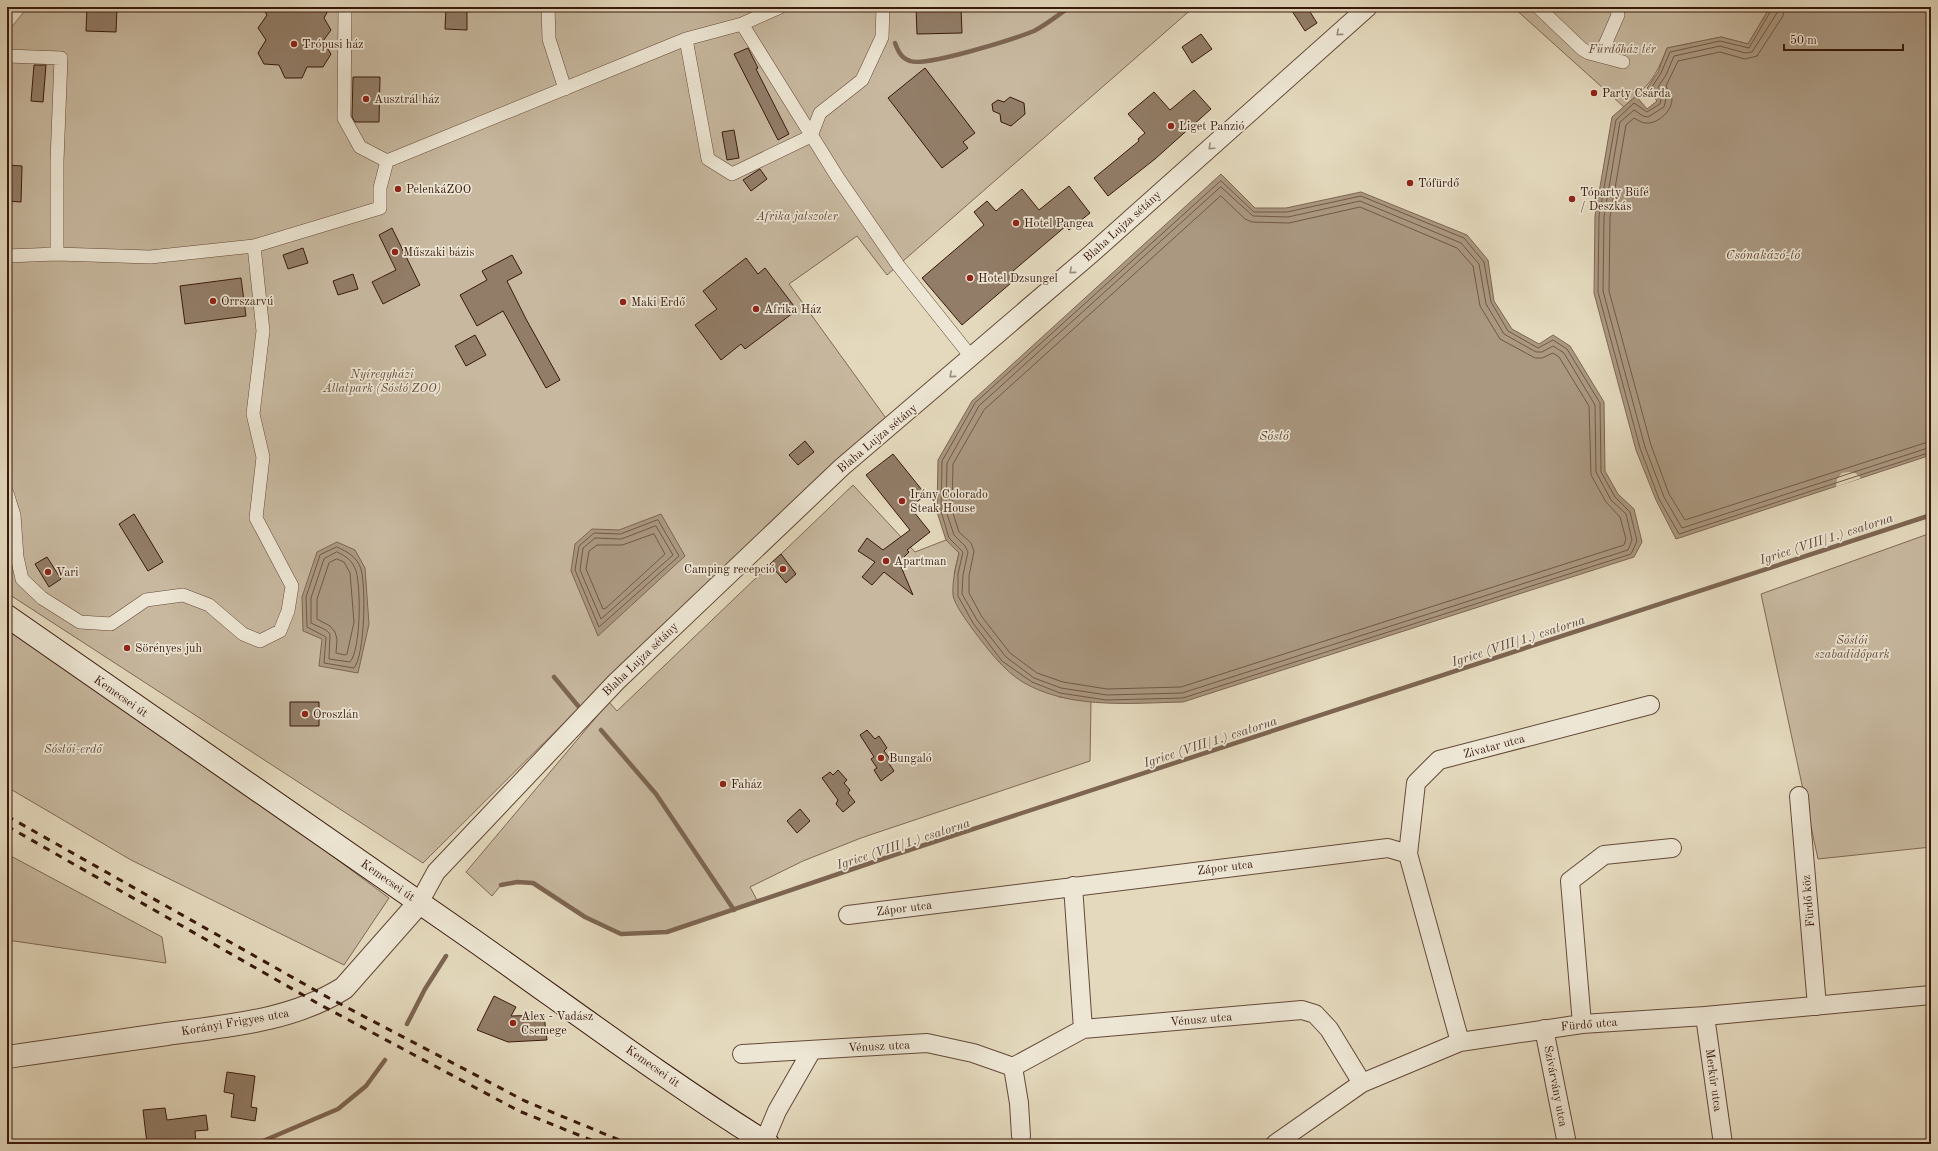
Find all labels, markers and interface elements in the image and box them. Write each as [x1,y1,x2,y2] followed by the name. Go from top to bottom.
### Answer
[1784,26,1903,52] scale bar
[1336,28,1343,35] one-way arrow
[1790,34,1817,47] text: 50 m
[289,39,299,49] marker: Trópusi ház
[302,39,364,51] place label: Trópusi ház
[1587,43,1656,56] park label: Fürdőház tér
[1589,88,1599,98] marker: Party Csárda
[1602,88,1671,100] place label: Party Csárda
[361,94,371,104] marker: Ausztrál ház
[374,94,439,106] place label: Ausztrál ház
[1166,121,1176,131] marker: Liget Panzió
[1179,121,1244,133] place label: Liget Panzió
[1208,143,1215,150] one-way arrow
[1405,178,1415,188] marker: Tófürdő
[1418,178,1459,190] place label: Tófürdő
[393,184,403,194] marker: PelenkáZOO
[406,184,471,196] place label: PelenkáZOO
[1580,187,1649,213] place label: Tóparty Büfé / Deszkás
[1082,188,1164,265] street label: Blaha Lujza sétány
[1567,194,1577,204] marker: Tóparty Büfé / Deszkás
[755,211,839,223] park label: Afrika jatszoter
[1011,218,1021,228] marker: Hotel Pangea
[1024,218,1094,230] place label: Hotel Pangea
[390,247,400,257] marker: Műszaki bázis
[403,247,475,259] place label: Műszaki bázis
[1726,249,1801,262] water label: Csónakázó-tó
[1069,267,1076,274] one-way arrow
[965,273,975,283] marker: Hotel Dzsungel
[978,273,1058,285] place label: Hotel Dzsungel
[208,296,218,306] marker: Orrszarvú
[221,296,274,308] place label: Orrszarvú
[618,297,628,307] marker: Maki Erdő
[631,297,685,309] place label: Maki Erdő
[751,304,761,314] marker: Afrika Ház
[764,304,821,316] place label: Afrika Ház
[322,369,441,395] park label: Nyíregyházi Állatpark (Sóstó ZOO)
[950,370,957,377] one-way arrow
[836,402,920,475] street label: Blaha Lujza sétány
[1259,430,1290,443] water label: Sóstó
[910,489,988,515] place label: Irány Colorado Steak House
[897,496,907,506] marker: Irány Colorado Steak House
[1757,512,1895,567] water label: Igrice (VIII/1.) csatorna
[881,556,891,566] marker: Apartman
[894,556,947,568] place label: Apartman
[684,564,775,576] place label: Camping recepció
[778,564,788,574] marker: Camping recepció
[43,567,53,577] marker: Vari
[56,567,78,579] place label: Vari
[1449,614,1587,669] water label: Igrice (VIII/1.) csatorna
[601,620,681,699] street label: Blaha Lujza sétány
[1814,635,1890,661] park label: Sóstói szabadidőpark
[122,643,132,653] marker: Sörényes juh
[135,643,202,655] place label: Sörényes juh
[91,674,150,720] street label: Kemecsei út
[300,709,310,719] marker: Oroszlán
[313,709,359,721] place label: Oroszlán
[1141,715,1279,770] water label: Igrice (VIII/1.) csatorna
[1462,733,1526,761] street label: Zivatar utca
[44,744,103,756] park label: Sóstói-erdő
[876,753,886,763] marker: Bungaló
[889,753,932,765] place label: Bungaló
[718,779,728,789] marker: Faház
[731,779,762,791] place label: Faház
[834,817,972,872] water label: Igrice (VIII/1.) csatorna
[358,858,417,904] street label: Kemecsei út
[1197,859,1254,877] street label: Zápor utca
[1801,874,1817,928] street label: Fürdő köz
[876,900,933,918] street label: Zápor utca
[180,1008,290,1038] street label: Korányi Frigyes utca
[521,1011,593,1037] place label: Alex - Vadász Csemege
[1170,1011,1233,1029] street label: Vénusz utca
[1560,1017,1618,1033] street label: Fürdő utca
[508,1018,518,1028] marker: Alex - Vadász Csemege
[848,1039,910,1055] street label: Vénusz utca
[623,1044,682,1090] street label: Kemecsei út
[1541,1044,1569,1128] street label: Szivárvány utca
[1703,1048,1723,1112] street label: Merkúr utca

